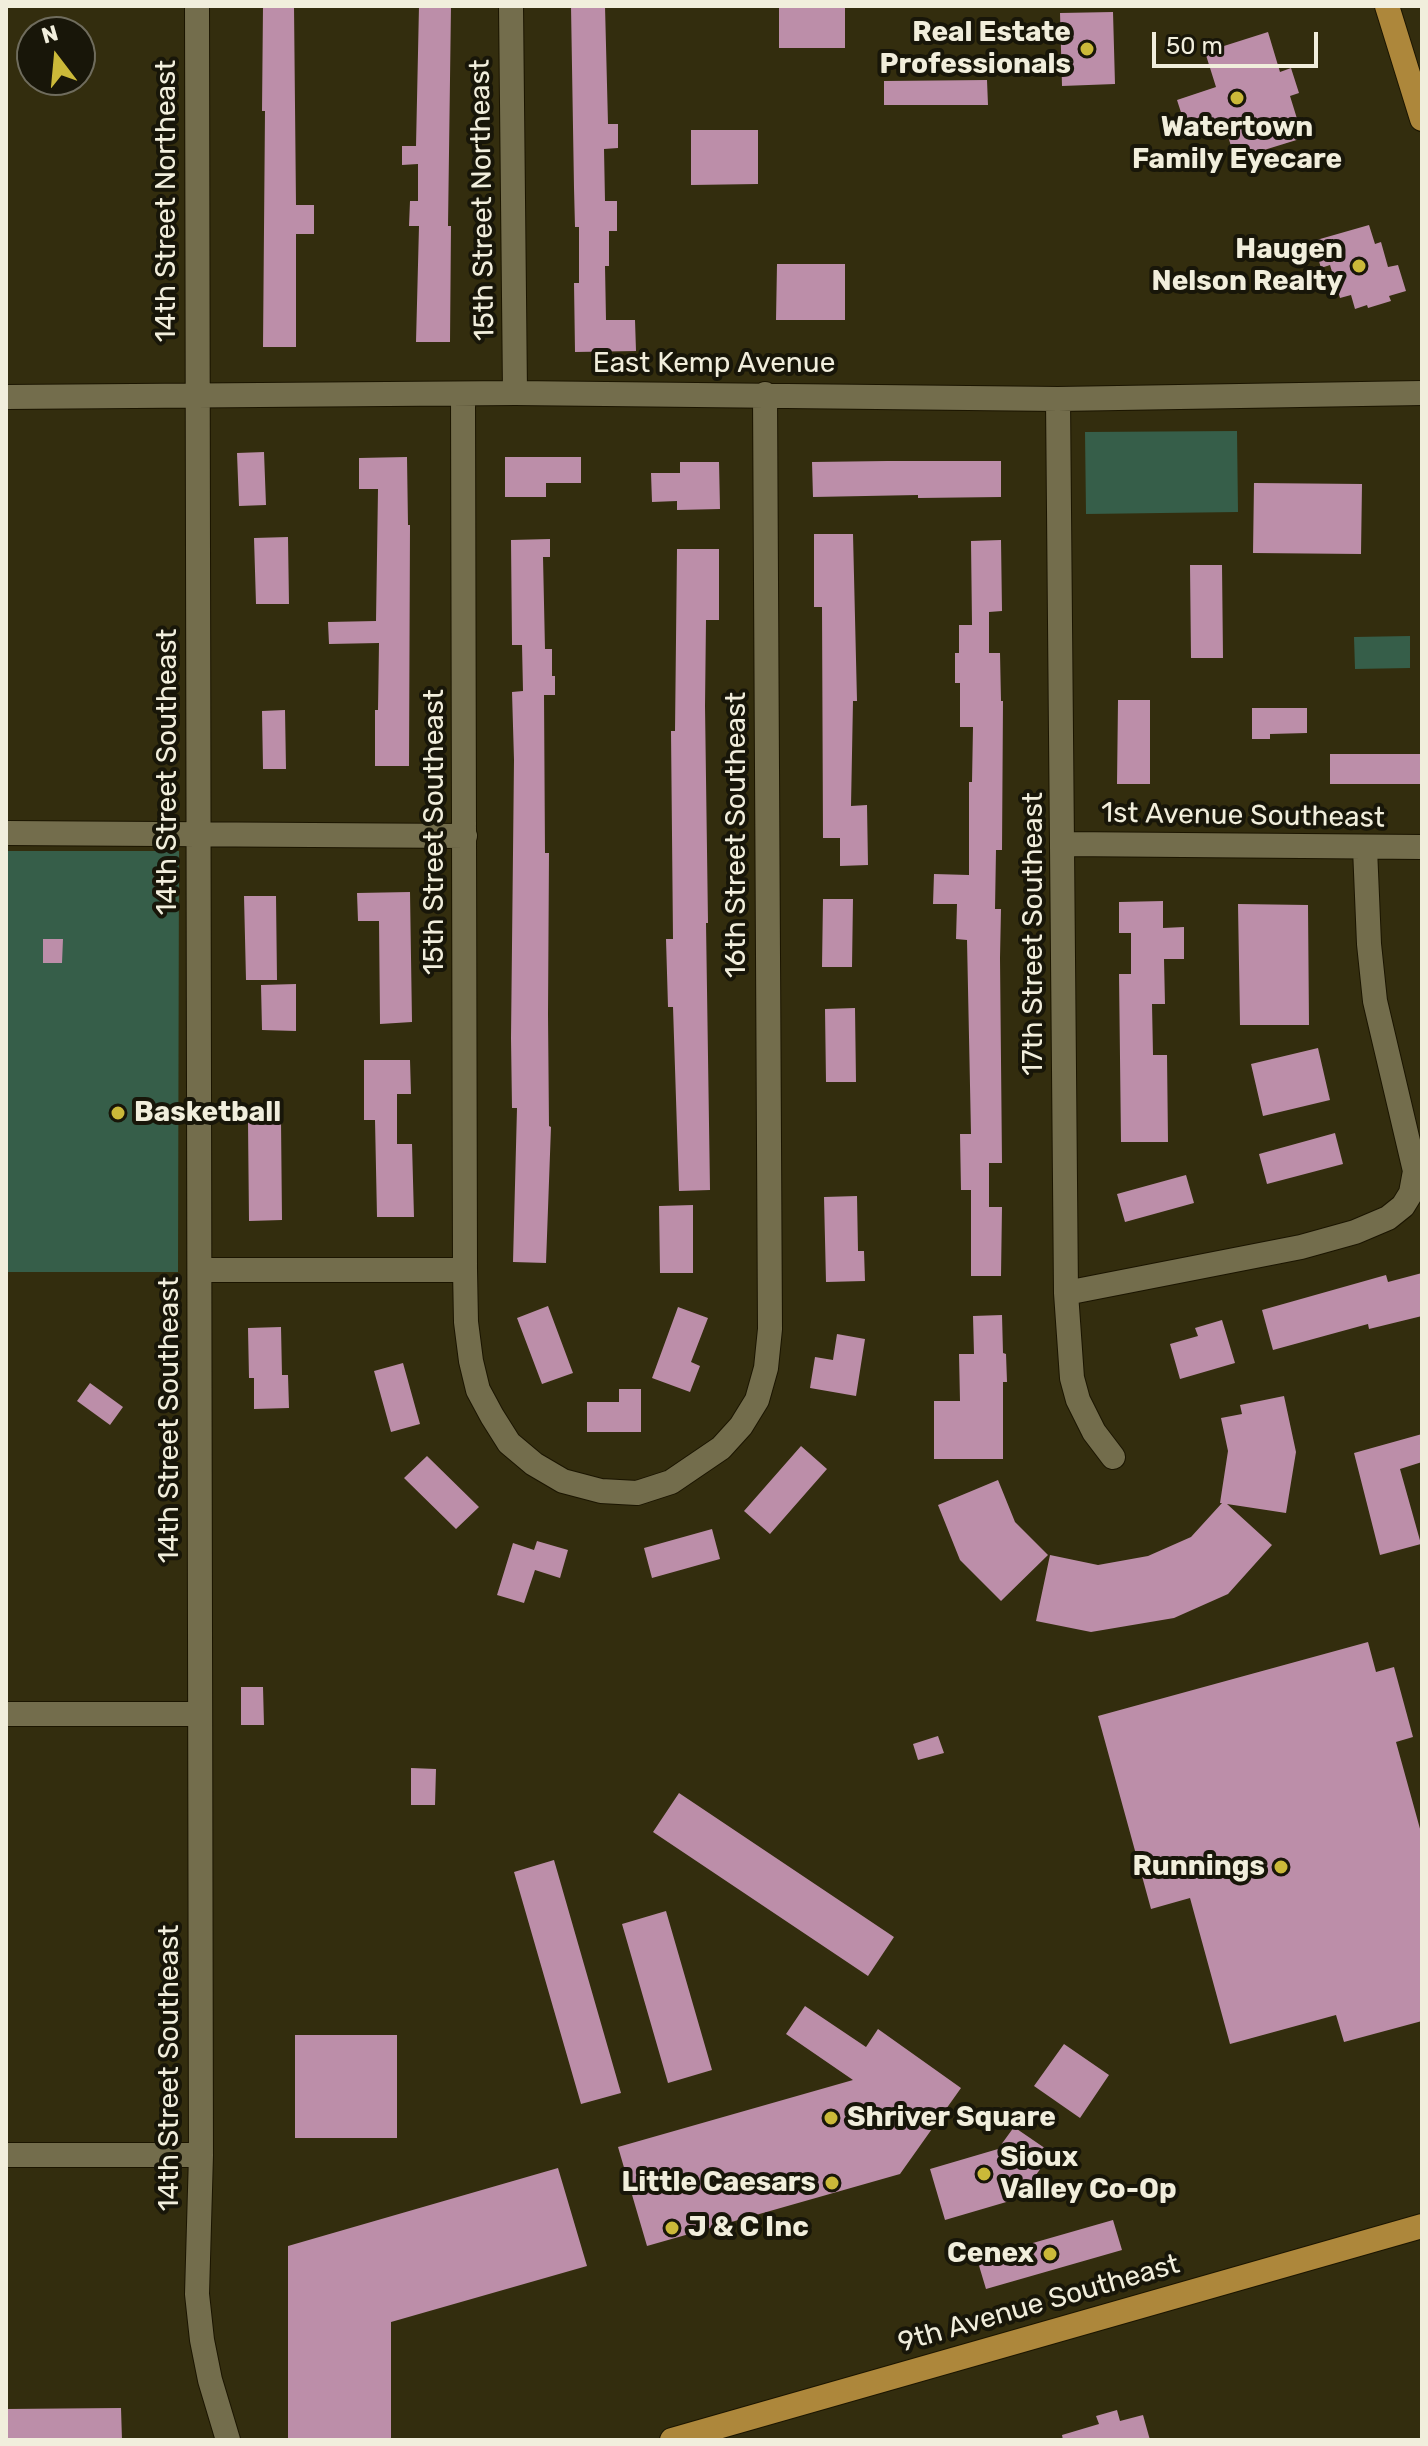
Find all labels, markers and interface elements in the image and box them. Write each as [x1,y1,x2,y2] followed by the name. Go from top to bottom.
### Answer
[16,16,96,96] north arrow
[880,16,1071,82] place label: Real Estate Professionals
[1156,16,1322,66] scale bar
[38,19,61,50] text: N
[1166,32,1223,60] text: 50 m
[1078,40,1096,58] marker: Real Estate Professionals
[464,59,502,341] street label: 15th Street Northeast
[150,60,184,342] street label: 14th Street Northeast
[1228,89,1246,107] marker: Watertown Family Eyecare
[1132,111,1342,177] place label: Watertown Family Eyecare
[1152,233,1343,299] place label: Haugen Nelson Realty
[1350,257,1368,275] marker: Haugen Nelson Realty
[593,347,835,381] street label: East Kemp Avenue
[151,629,185,915] street label: 14th Street Southeast
[418,689,452,975] street label: 15th Street Southeast
[720,692,754,978] street label: 16th Street Southeast
[1017,792,1051,1076] street label: 17th Street Southeast
[1101,797,1385,835] street label: 1st Avenue Southeast
[134,1096,281,1130] place label: Basketball
[109,1104,127,1122] marker: Basketball
[153,1277,187,1563] street label: 14th Street Southeast
[1132,1850,1265,1884] place label: Runnings
[1272,1858,1290,1876] marker: Runnings
[153,1925,187,2211] street label: 14th Street Southeast
[847,2101,1056,2135] place label: Shriver Square
[822,2109,840,2127] marker: Shriver Square
[1000,2141,1177,2207] place label: Sioux Valley Co-Op
[975,2165,993,2183] marker: Sioux Valley Co-Op
[622,2166,816,2200] place label: Little Caesars
[823,2174,841,2192] marker: Little Caesars
[688,2211,809,2245] place label: J & C Inc
[663,2219,681,2237] marker: J & C Inc
[947,2237,1034,2271] place label: Cenex
[1041,2245,1059,2263] marker: Cenex
[894,2248,1184,2360] street label: 9th Avenue Southeast

